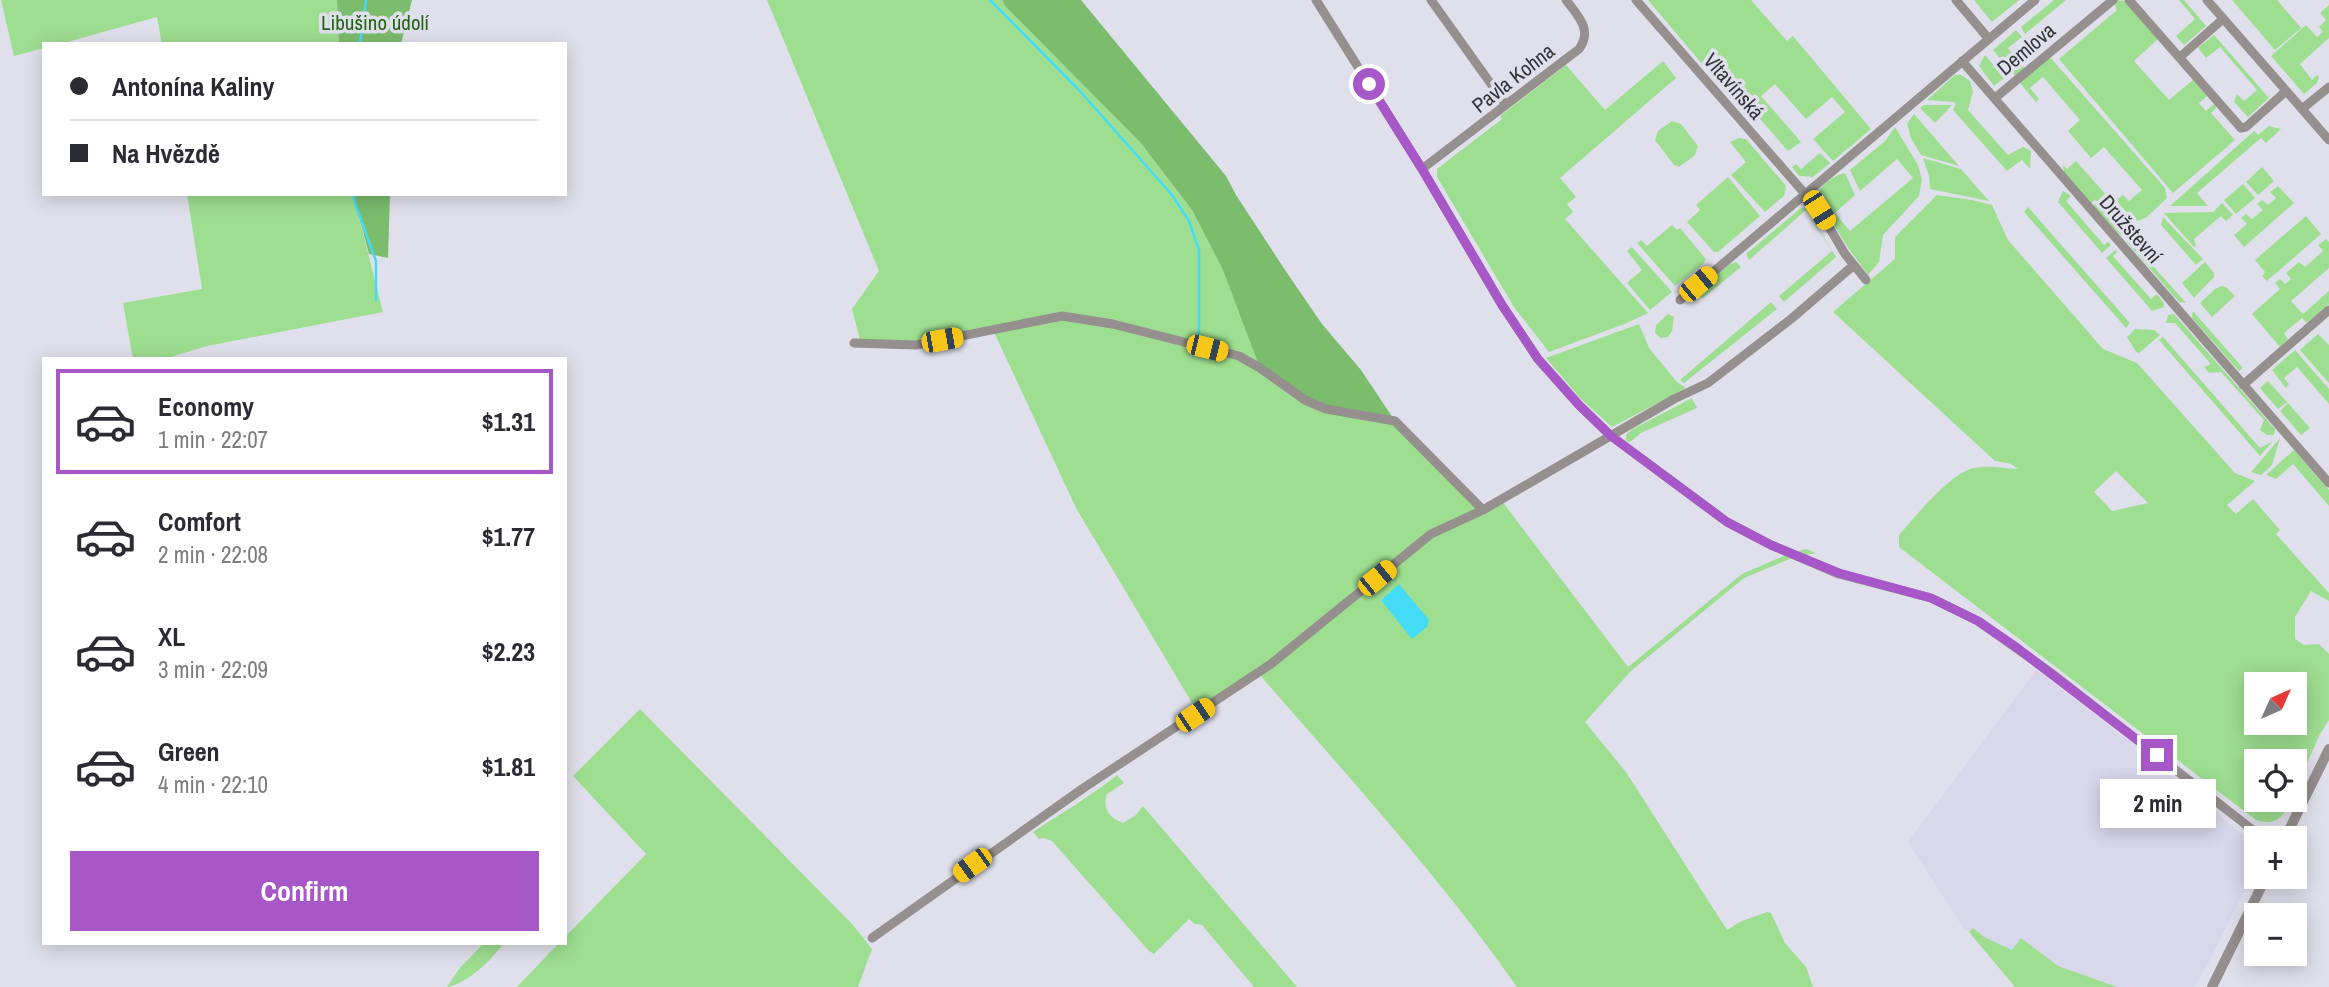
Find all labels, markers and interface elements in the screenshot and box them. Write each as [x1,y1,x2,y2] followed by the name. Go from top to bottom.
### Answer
[321,8,429,37] park label: Libušino údolí
[1991,16,2062,82] street label: Demlova
[1466,36,1561,119] street label: Pavla Kohna
[1697,47,1771,126] street label: Vltavínská
[1353,68,1385,100] route start
[112,69,274,104] text: Antonína Kaliny
[112,136,220,171] text: Na Hvězdě
[1799,187,1840,233] car
[2093,188,2169,270] street label: Družstevní
[1676,262,1721,306] car
[920,326,965,354] car
[1185,333,1230,363] car
[158,389,254,424] text: Economy
[74,390,137,453] icon: car
[482,404,535,439] text: $1.31
[158,424,268,455] text: 1 min · 22:07
[158,504,241,539] text: Comfort
[74,505,137,568] icon: car
[482,519,535,554] text: $1.77
[158,539,268,570] text: 2 min · 22:08
[1355,557,1400,599] car
[158,619,185,654] text: XL
[74,620,137,683] icon: car
[482,634,535,669] text: $2.23
[158,654,268,685] text: 3 min · 22:09
[2244,672,2306,735] north arrow
[2244,672,2307,966] map controls
[1172,695,1219,735] car
[158,734,220,769] text: Green
[74,735,137,798] icon: car
[2141,739,2173,771] route end
[482,749,535,784] text: $1.81
[2244,749,2307,812] button: locate
[158,769,268,800] text: 4 min · 22:10
[2099,780,2215,828] callout: 2 min
[2133,788,2183,819] text: 2 min
[2244,826,2307,889] button: +
[949,844,996,886] car
[70,851,539,931] button: Confirm
[2244,903,2307,966] button: −

